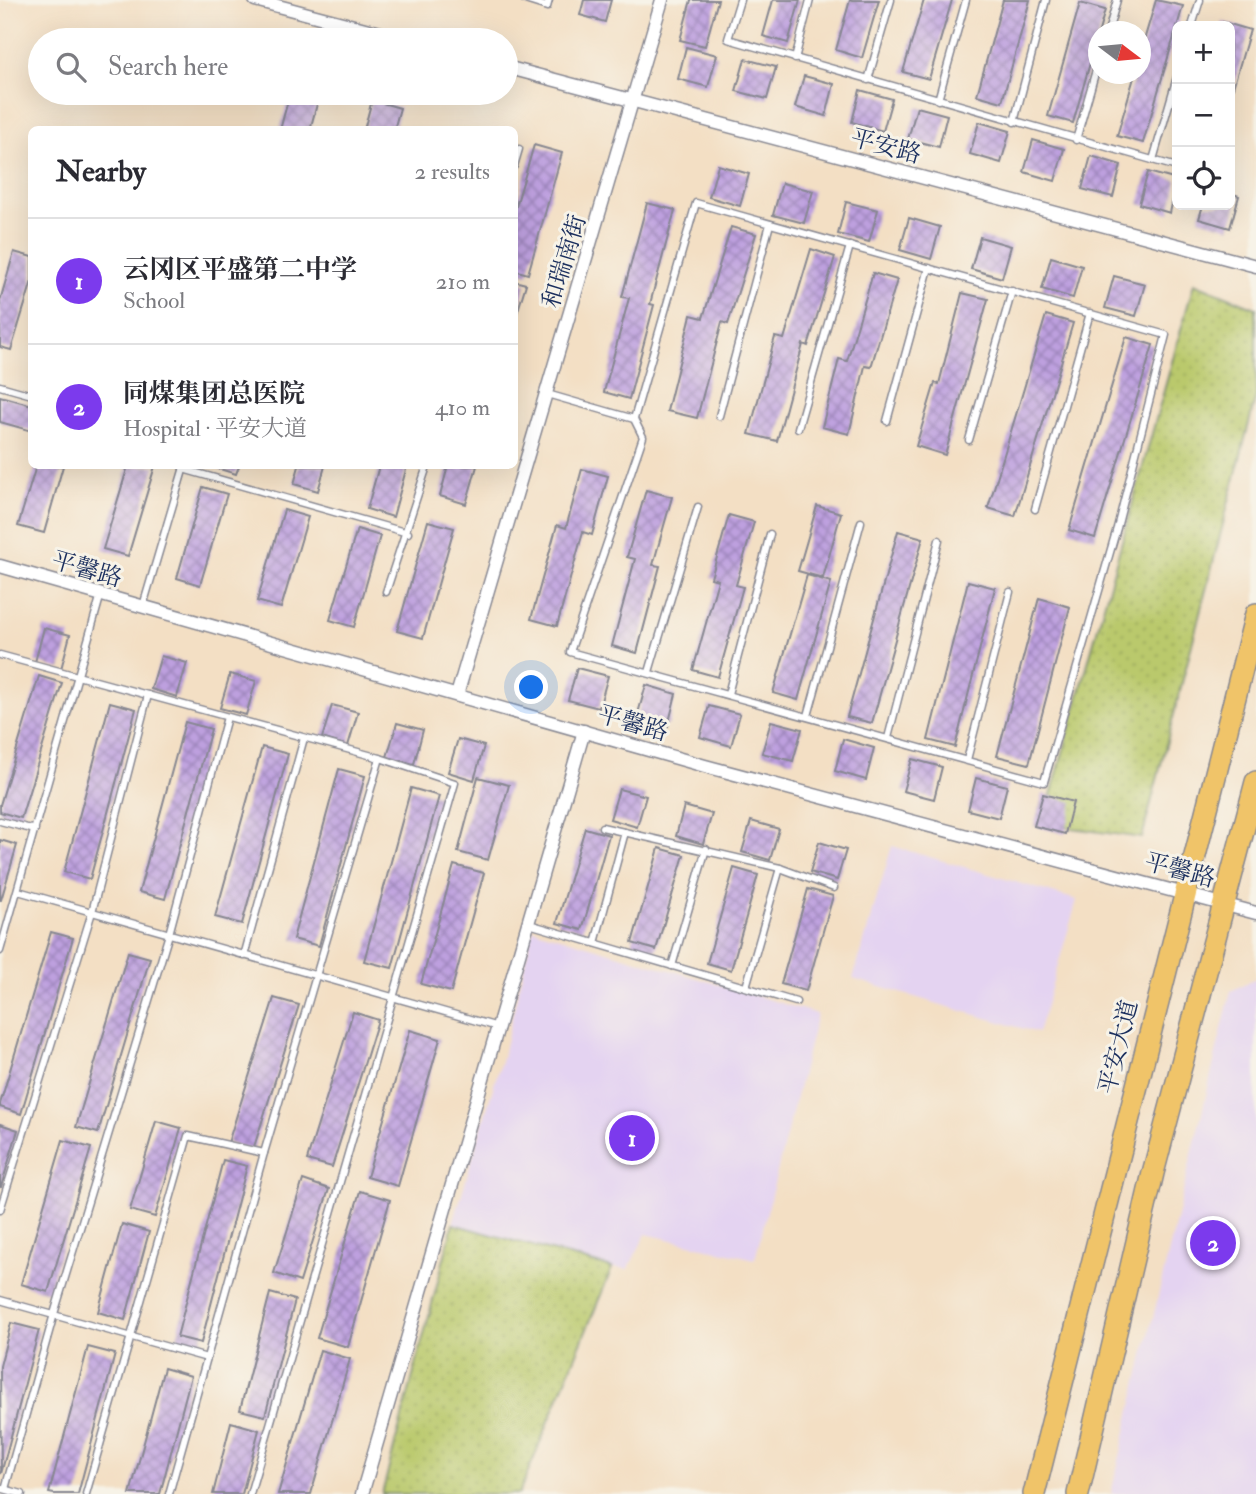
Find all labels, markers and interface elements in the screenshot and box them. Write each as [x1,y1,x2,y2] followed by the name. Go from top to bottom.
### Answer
[1088,21,1151,84] north arrow
[1172,21,1235,210] map controls
[1172,21,1235,84] button: +
[28,28,518,105] search box
[52,48,90,86] icon: search
[108,51,228,83] text: Search here
[1172,84,1235,147] button: −
[847,122,925,171] street label: 平安路
[1172,147,1235,210] button: locate
[56,153,146,190] text: Nearby
[415,157,490,186] text: 2 results
[536,211,593,312] street label: 和瑞南街
[123,254,357,286] text: 云冈区平盛第二中学
[75,267,83,296] text: 1
[436,267,490,296] text: 210 m
[123,286,185,315] text: School
[123,378,305,410] text: 同煤集团总医院
[73,393,85,422] text: 2
[435,393,490,422] text: 410 m
[123,414,307,443] text: Hospital · 平安大道
[48,545,126,594] street label: 平馨路
[514,670,548,704] your location
[594,699,672,748] street label: 平馨路
[1141,846,1219,895] street label: 平馨路
[1092,997,1145,1097] street label: 平安大道
[609,1112,655,1164] pin: 1
[1190,1217,1236,1269] pin: 2

